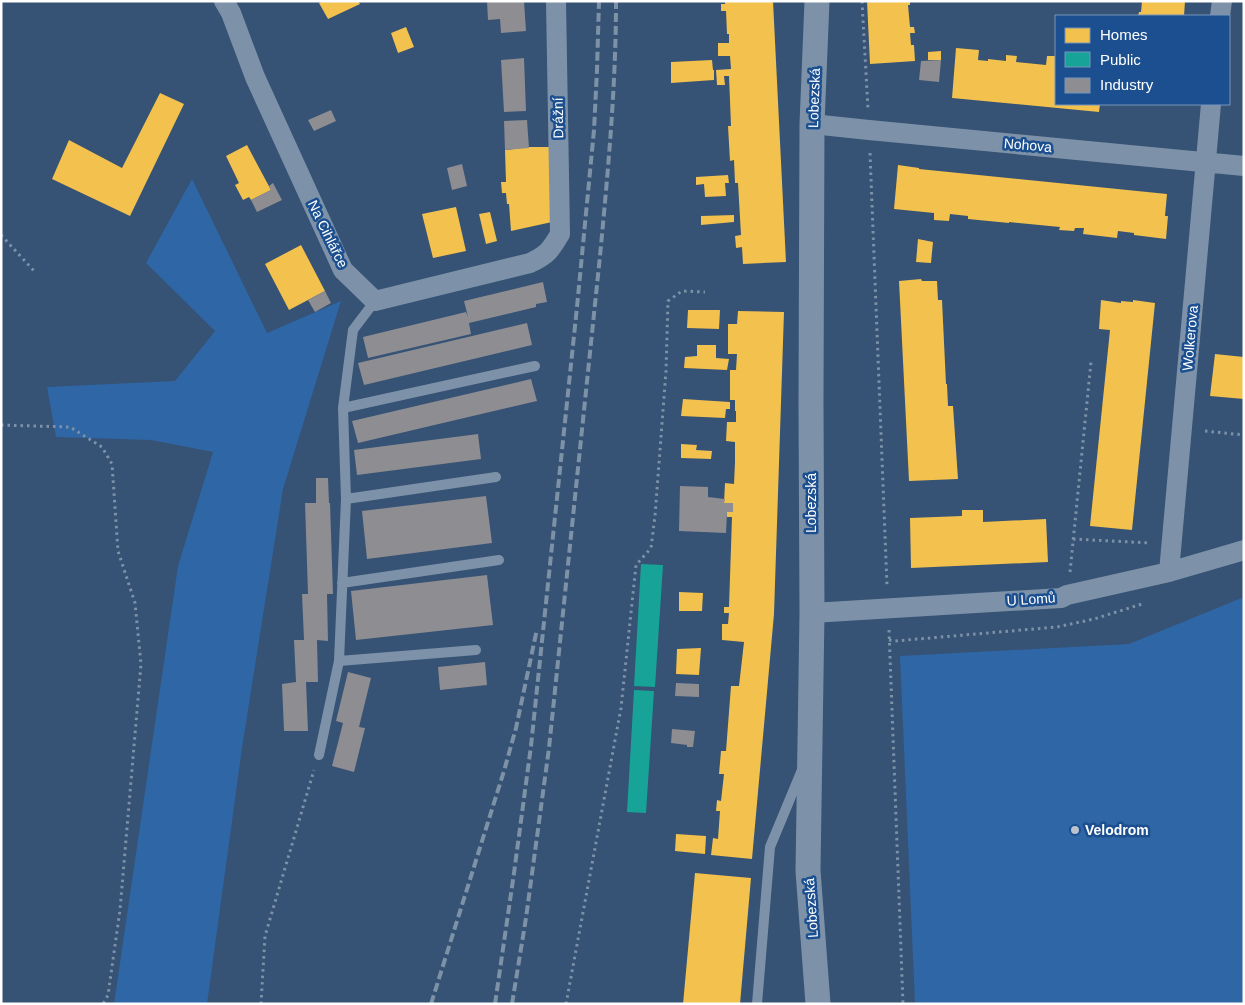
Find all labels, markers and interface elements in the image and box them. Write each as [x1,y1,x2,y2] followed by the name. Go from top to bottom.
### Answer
[1055,15,1230,105] legend
[1100,26,1148,43] text: Homes
[1100,51,1141,68] text: Public
[805,68,823,128] street label: Lobezská
[1100,76,1154,93] text: Industry
[550,97,566,139] street label: Drážní
[1003,135,1053,155] street label: Nohova
[305,198,351,271] street label: Na Cihlářce
[1179,304,1201,372] street label: Wolkerova
[803,473,819,533] street label: Lobezská
[1006,589,1056,609] street label: U Lomů
[1085,822,1149,838] place label: Velodrom
[1069,824,1081,836] marker: Velodrom
[801,877,821,938] street label: Lobezská

